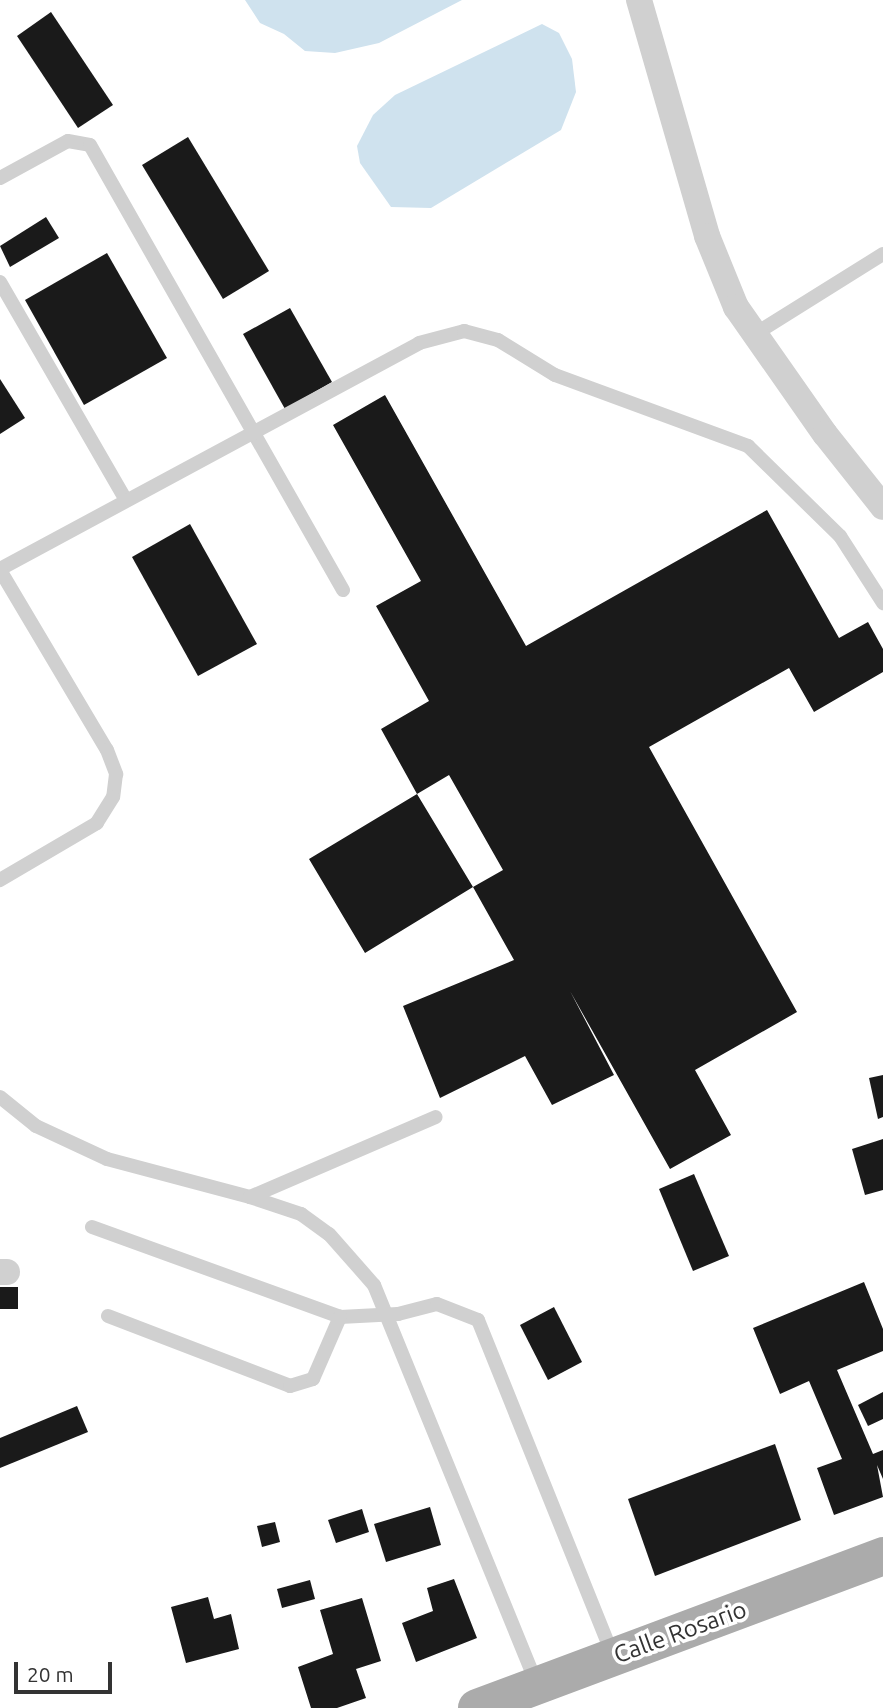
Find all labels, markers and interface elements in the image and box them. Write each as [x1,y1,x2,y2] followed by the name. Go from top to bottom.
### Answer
[610,1595,750,1669] street label: Calle Rosario
[18,1648,116,1692] scale bar
[27,1662,74,1686] text: 20 m

